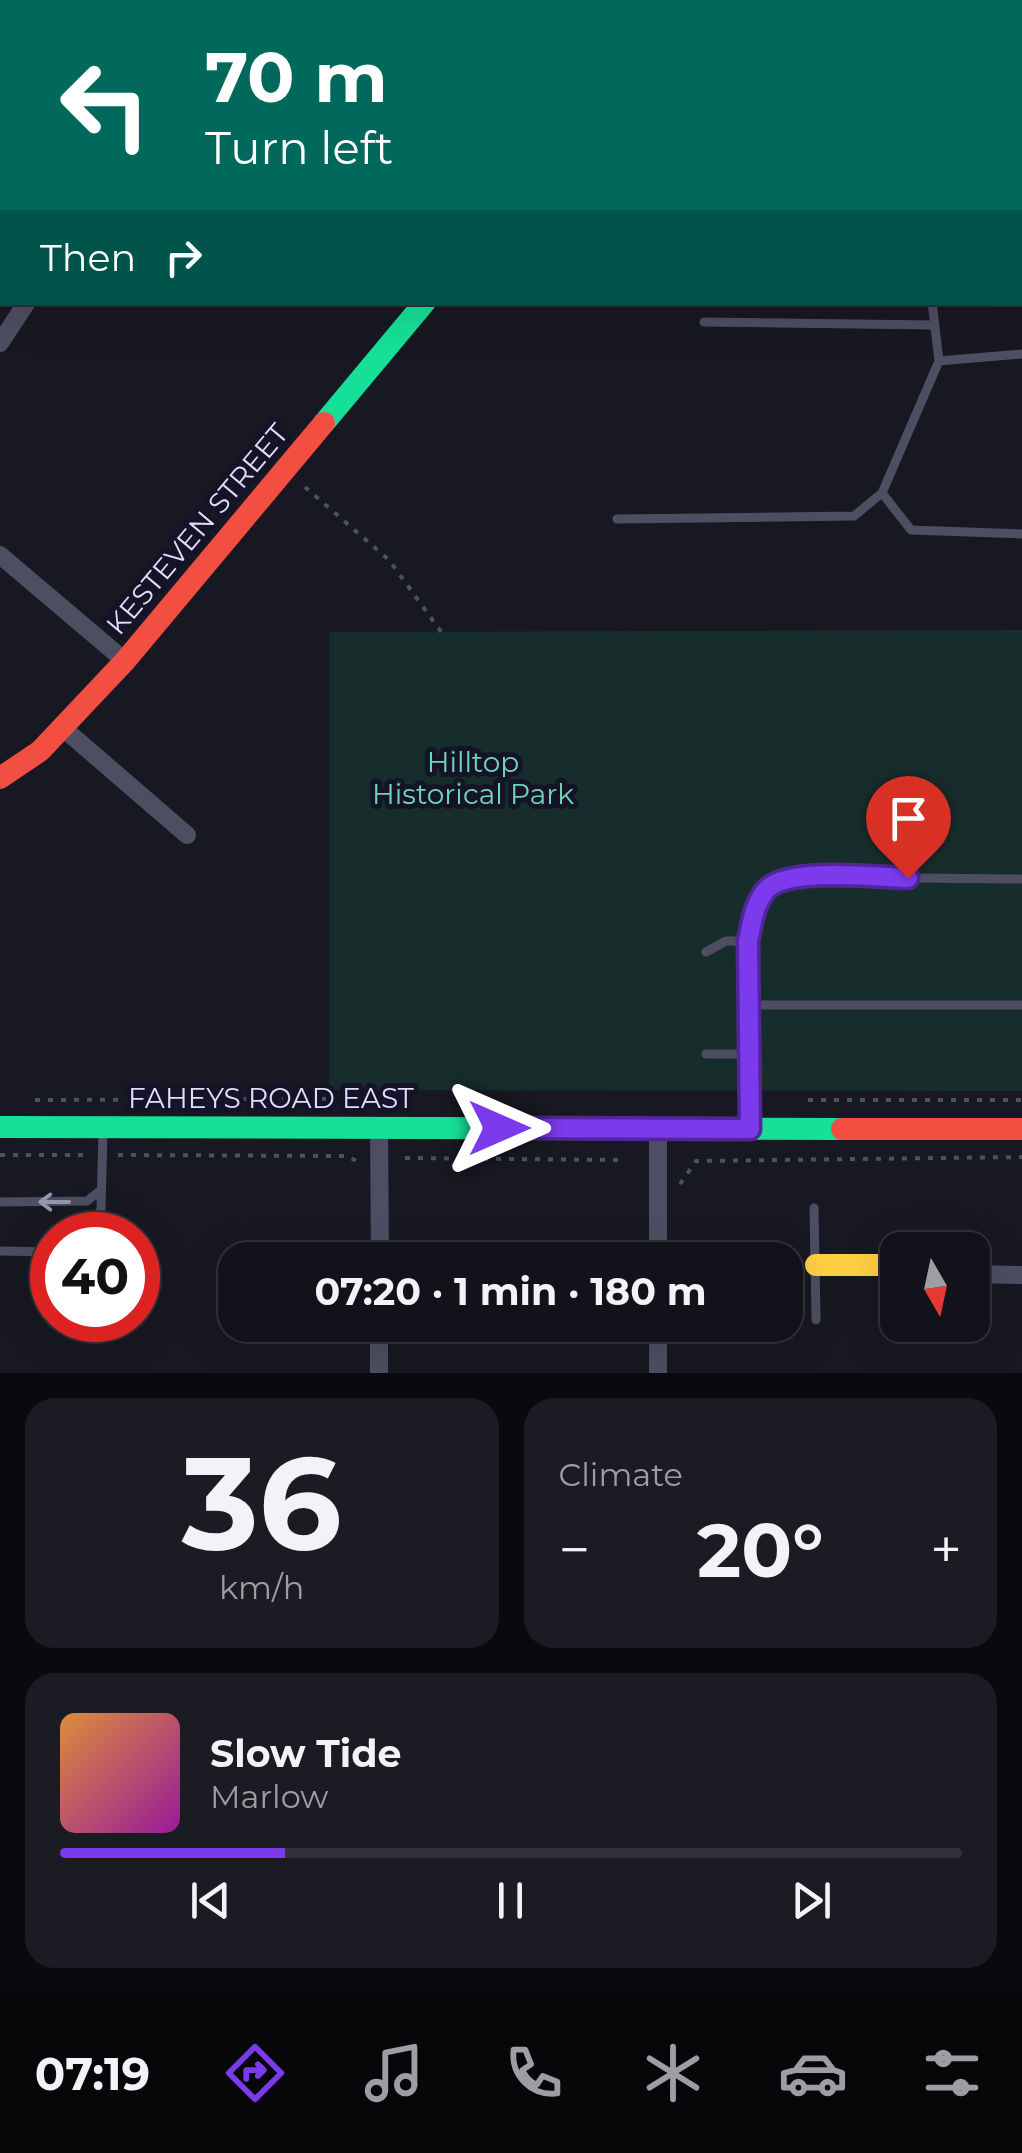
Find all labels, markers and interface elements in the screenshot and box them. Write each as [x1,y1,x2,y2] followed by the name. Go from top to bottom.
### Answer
[205,34,388,120] text: 70 m
[40,40,170,170] icon: left
[205,120,393,175] text: Turn left
[156,230,211,285] icon: right
[40,234,136,281] text: Then
[99,417,295,641] street label: KESTEVEN STREET
[372,745,574,811] park label: Hilltop Historical Park
[866,776,951,879] pin
[881,791,936,846] icon: arrive
[447,1076,551,1180] position arrow
[128,1081,414,1115] street label: FAHEYS ROAD EAST
[39,1192,72,1212] one-way arrow
[30,1212,160,1342] speed limit sign: 40
[880,1232,990,1342] north arrow
[880,1232,990,1342] map controls
[314,1268,707,1315] text: 07:20 · 1 min · 180 m
[182,1423,342,1582] text: 36
[559,1455,683,1494] text: Climate
[697,1504,824,1596] text: 20°
[559,1516,590,1583] text: −
[930,1516,962,1583] text: +
[219,1568,304,1607] text: km/h
[210,1730,402,1777] text: Slow Tide
[210,1777,328,1816] text: Marlow
[183,1873,238,1928] icon: previous
[483,1873,538,1928] icon: pause
[784,1873,839,1928] icon: next
[220,2038,290,2108] icon: directions
[359,2038,429,2108] icon: music
[499,2038,569,2108] icon: phone
[638,2038,708,2108] icon: climate
[778,2038,848,2108] icon: car
[917,2038,987,2108] icon: filters
[35,2046,150,2101] text: 07:19

